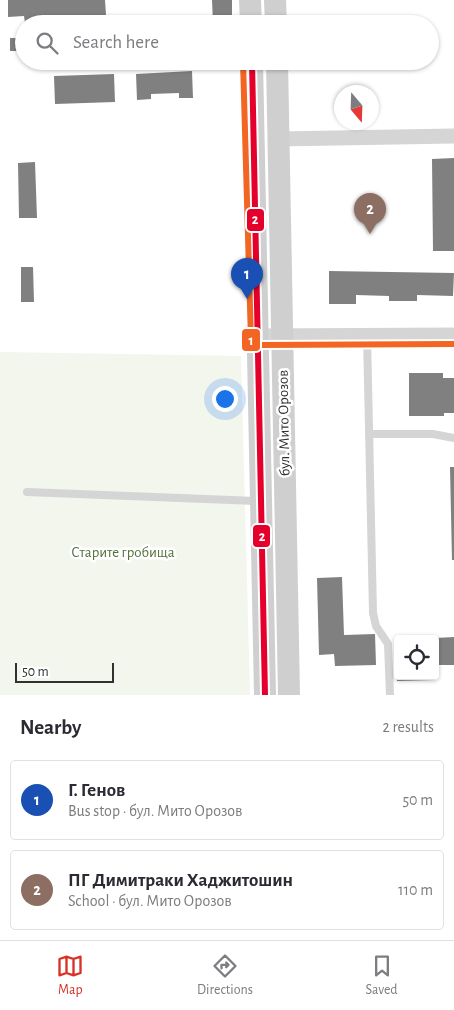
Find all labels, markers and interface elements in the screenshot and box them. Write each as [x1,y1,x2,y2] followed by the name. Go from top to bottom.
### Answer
[15,15,439,70] search box
[33,29,61,57] icon: search
[73,33,159,52] text: Search here
[334,85,379,130] north arrow
[354,193,386,234] pin: 2
[246,208,265,232] line badge: 2
[252,213,259,227] text: 2
[231,258,263,299] pin: 1
[241,328,261,352] line badge: 1
[248,334,254,348] text: 1
[276,370,292,476] street label: бул. Мито Орозов
[212,386,238,412] your location
[252,524,271,548] line badge: 2
[259,530,266,544] text: 2
[71,545,175,560] park label: Старите гробища
[394,635,439,680] map controls
[394,635,439,680] button: locate
[15,660,114,683] scale bar
[22,665,49,679] text: 50 m
[20,717,81,738] text: Nearby
[382,719,434,735] text: 2 results
[68,781,125,800] text: Г. Генов
[34,792,40,808] text: 1
[402,792,433,808] text: 50 m
[68,803,242,819] text: Bus stop · бул. Мито Орозов
[68,871,293,890] text: ПГ Димитраки Хаджитошин
[33,882,41,898] text: 2
[398,882,433,898] text: 110 m
[68,893,232,909] text: School · бул. Мито Орозов
[56,952,84,999] tab: Map
[197,952,253,999] tab: Directions
[366,952,398,999] tab: Saved

